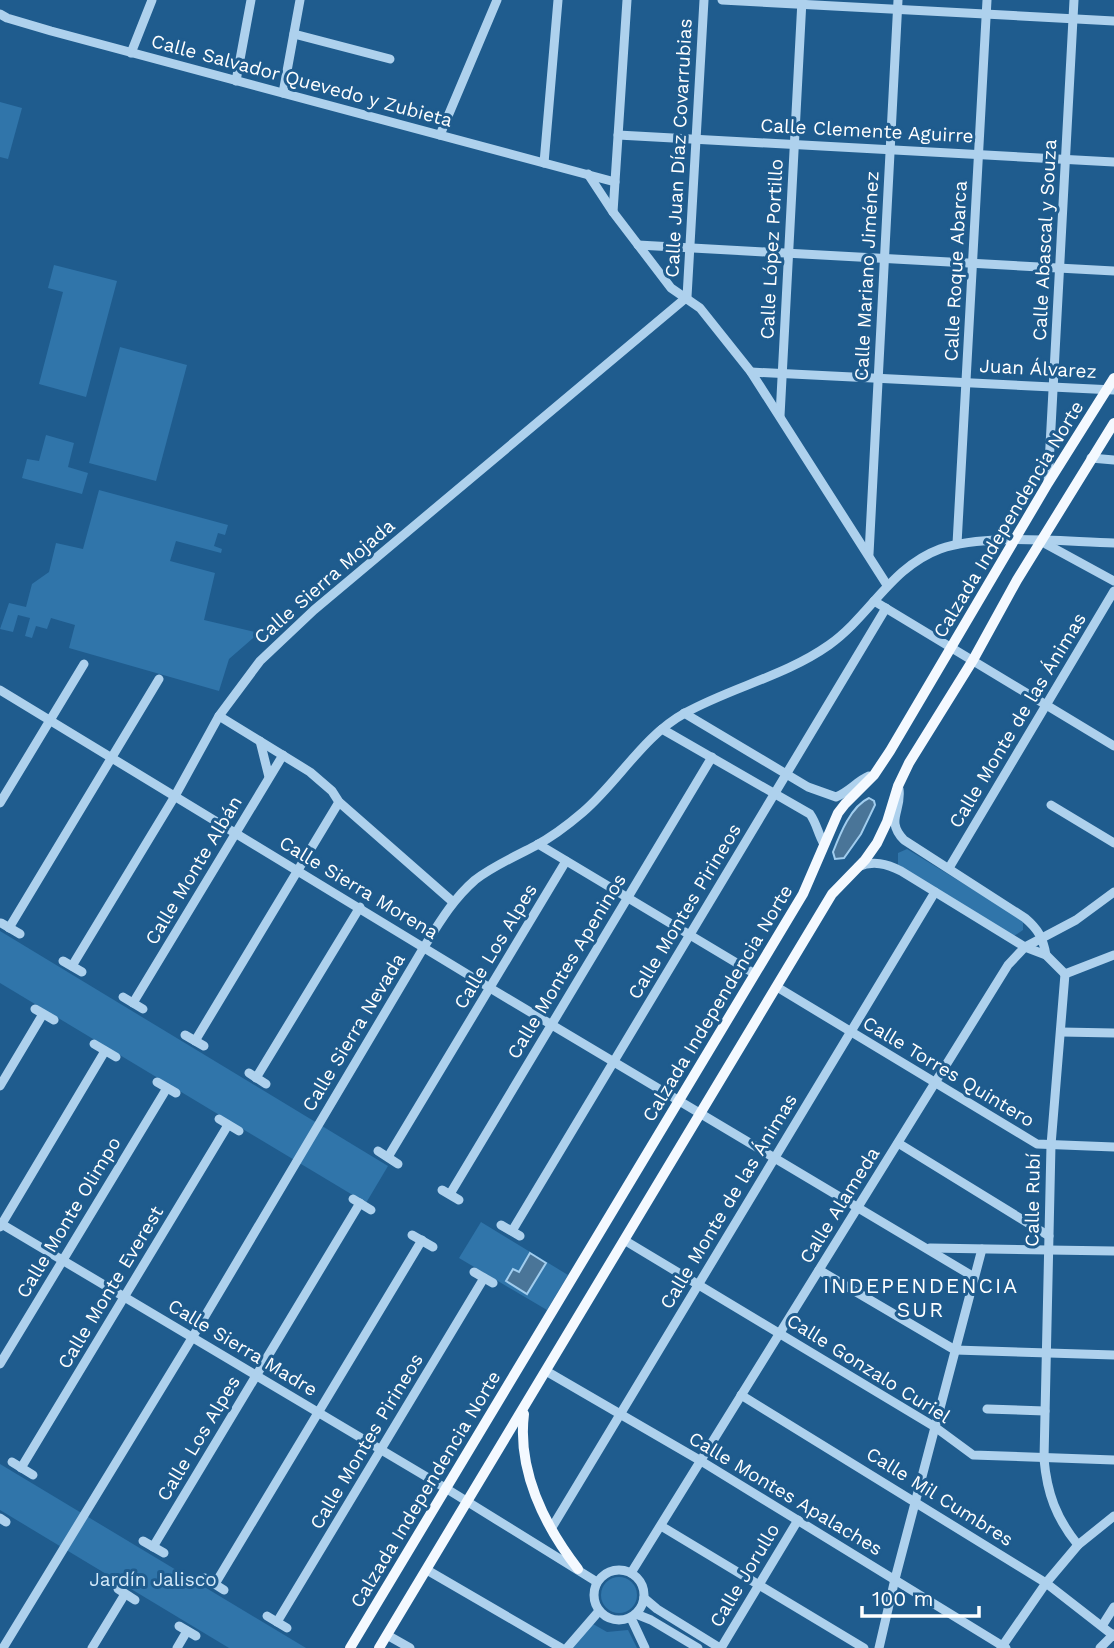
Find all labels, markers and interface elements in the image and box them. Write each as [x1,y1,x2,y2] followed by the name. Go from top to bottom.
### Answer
[660,18,697,278] street label: Calle Juan Díaz Covarrubias
[149,29,455,132] street label: Calle Salvador Quevedo y Zubieta
[760,113,974,148] street label: Calle Clemente Aguirre
[1028,138,1061,341] street label: Calle Abascal y Souza
[755,158,788,340] street label: Calle López Portillo
[850,171,883,382] street label: Calle Mariano Jiménez
[939,180,972,362] street label: Calle Roque Abarca
[979,354,1097,383] street label: Juan Álvarez
[928,397,1088,642] street label: Calzada Independencia Norte
[249,514,400,649] street label: Calle Sierra Mojada
[944,608,1091,832] street label: Calle Monte de las Ánimas
[140,792,247,949] street label: Calle Monte Albán
[623,819,746,1003] street label: Calle Montes Pirineos
[275,831,443,944] street label: Calle Sierra Morena
[502,869,631,1063] street label: Calle Montes Apeninos
[449,879,542,1013] street label: Calle Los Alpes
[637,881,797,1126] street label: Calzada Independencia Norte
[297,949,410,1116] street label: Calle Sierra Nevada
[859,1011,1039,1132] street label: Calle Torres Quintero
[655,1089,802,1313] street label: Calle Monte de las Ánimas
[11,1133,126,1302] street label: Calle Monte Olimpo
[794,1143,885,1268] street label: Calle Alameda
[1020,1153,1045,1247] street label: Calle Rubí
[53,1202,168,1373] street label: Calle Monte Everest
[823,1273,1019,1322] district label: INDEPENDENCIA SUR
[164,1294,322,1401] street label: Calle Sierra Madre
[783,1309,955,1428] street label: Calle Gonzalo Curiel
[305,1349,428,1533] street label: Calle Montes Pirineos
[345,1367,505,1612] street label: Calzada Independencia Norte
[152,1371,245,1505] street label: Calle Los Alpes
[685,1426,887,1560] street label: Calle Montes Apalaches
[862,1442,1017,1551] street label: Calle Mil Cumbres
[704,1519,784,1631] street label: Calle Jorullo
[89,1568,217,1591] park label: Jardín Jalisco
[862,1574,979,1618] scale bar
[872,1586,934,1611] text: 100 m

